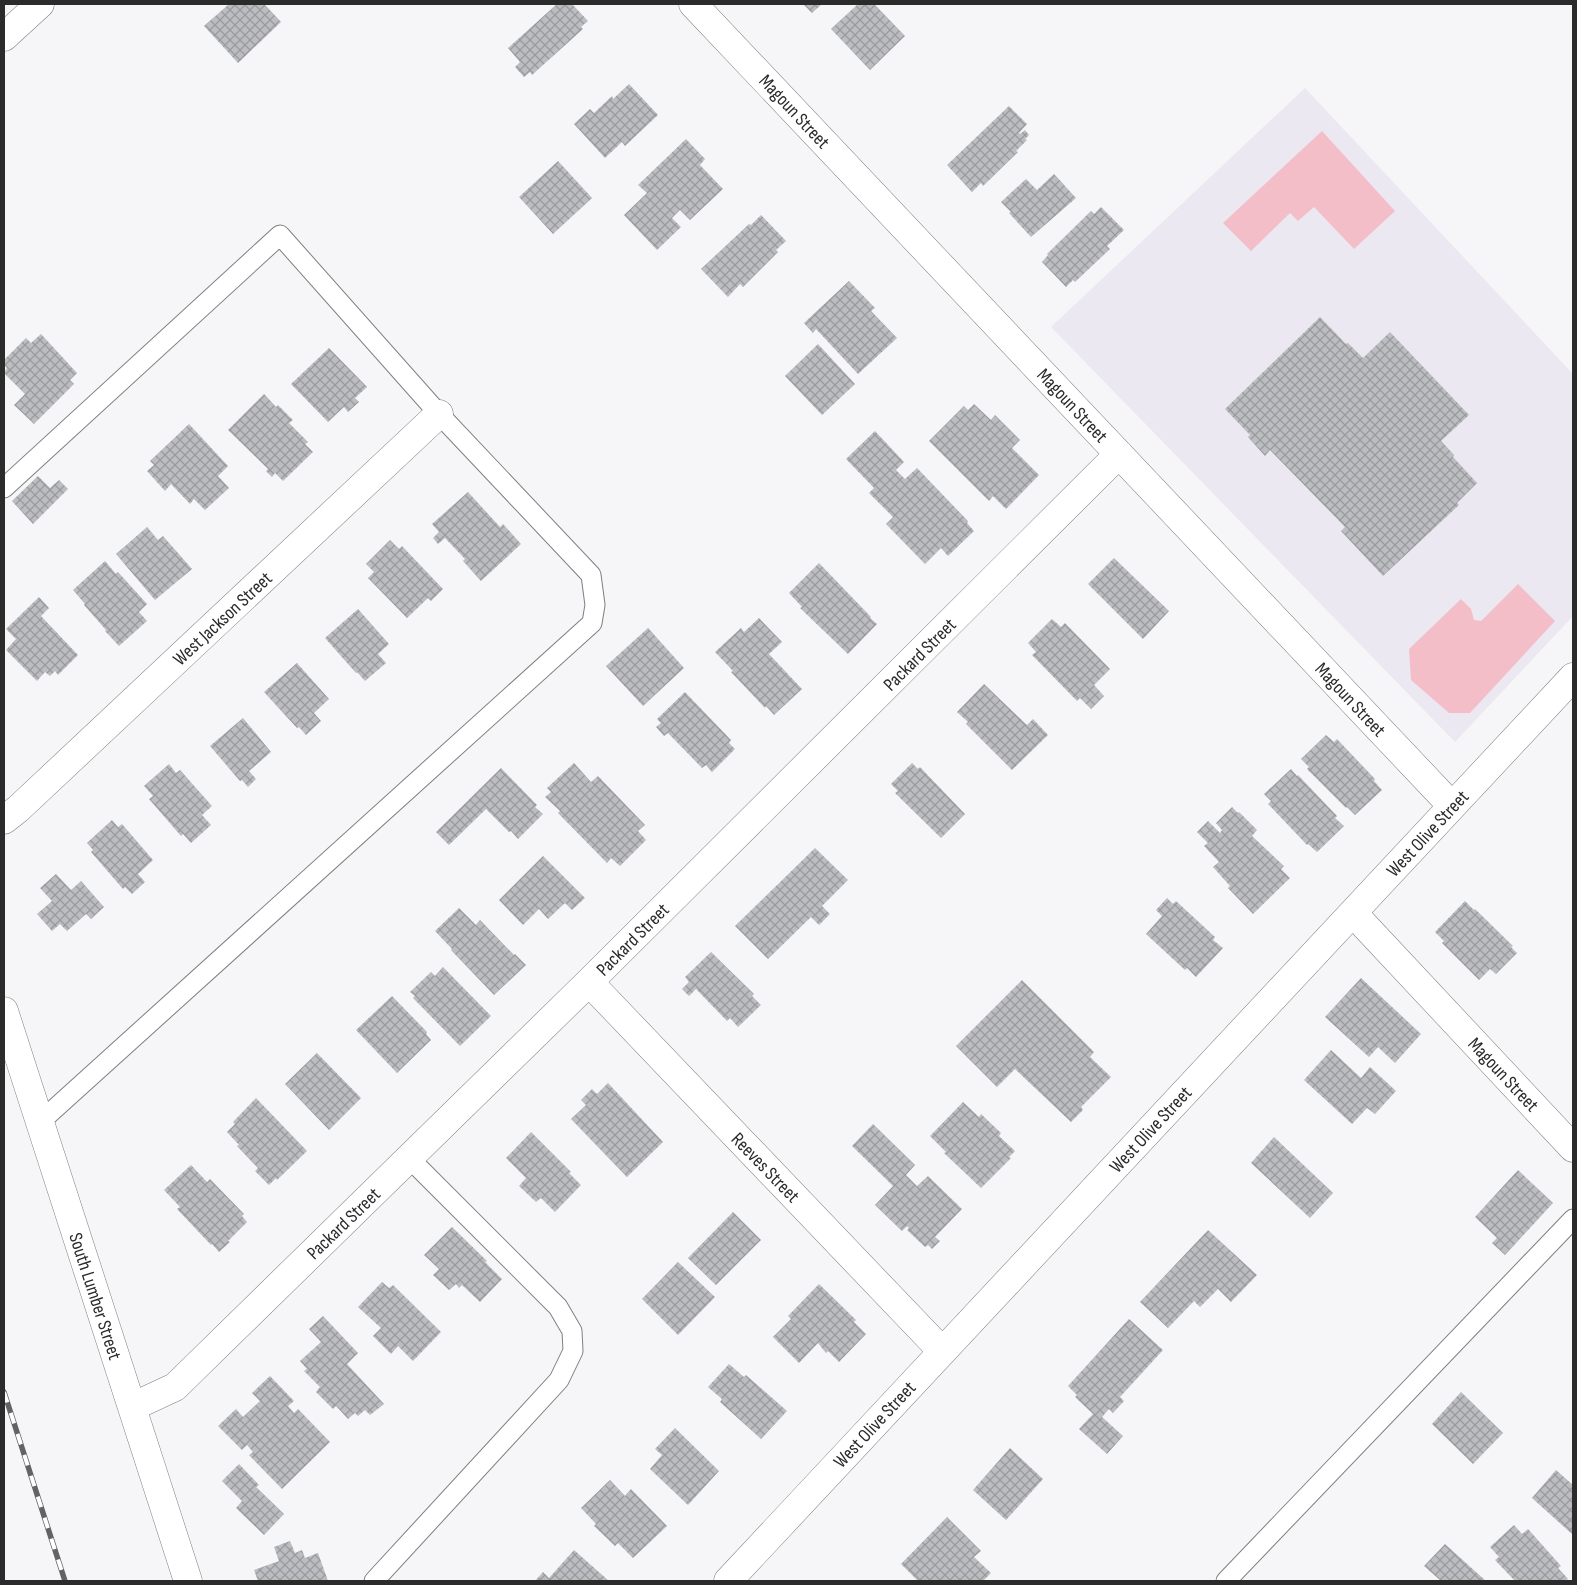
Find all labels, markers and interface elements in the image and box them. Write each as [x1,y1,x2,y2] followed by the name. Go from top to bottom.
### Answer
[754,70,834,154] street label: Magoun Street
[1032,364,1112,448] street label: Magoun Street
[169,567,277,671] street label: West Jackson Street
[879,614,961,696] street label: Packard Street
[1310,658,1390,742] street label: Magoun Street
[1382,786,1474,882] street label: West Olive Street
[592,899,674,981] street label: Packard Street
[1463,1033,1543,1117] street label: Magoun Street
[1105,1082,1197,1178] street label: West Olive Street
[726,1128,804,1208] street label: Reeves Street
[302,1183,386,1265] street label: Packard Street
[63,1230,126,1363] street label: South Lumber Street
[829,1377,921,1473] street label: West Olive Street

